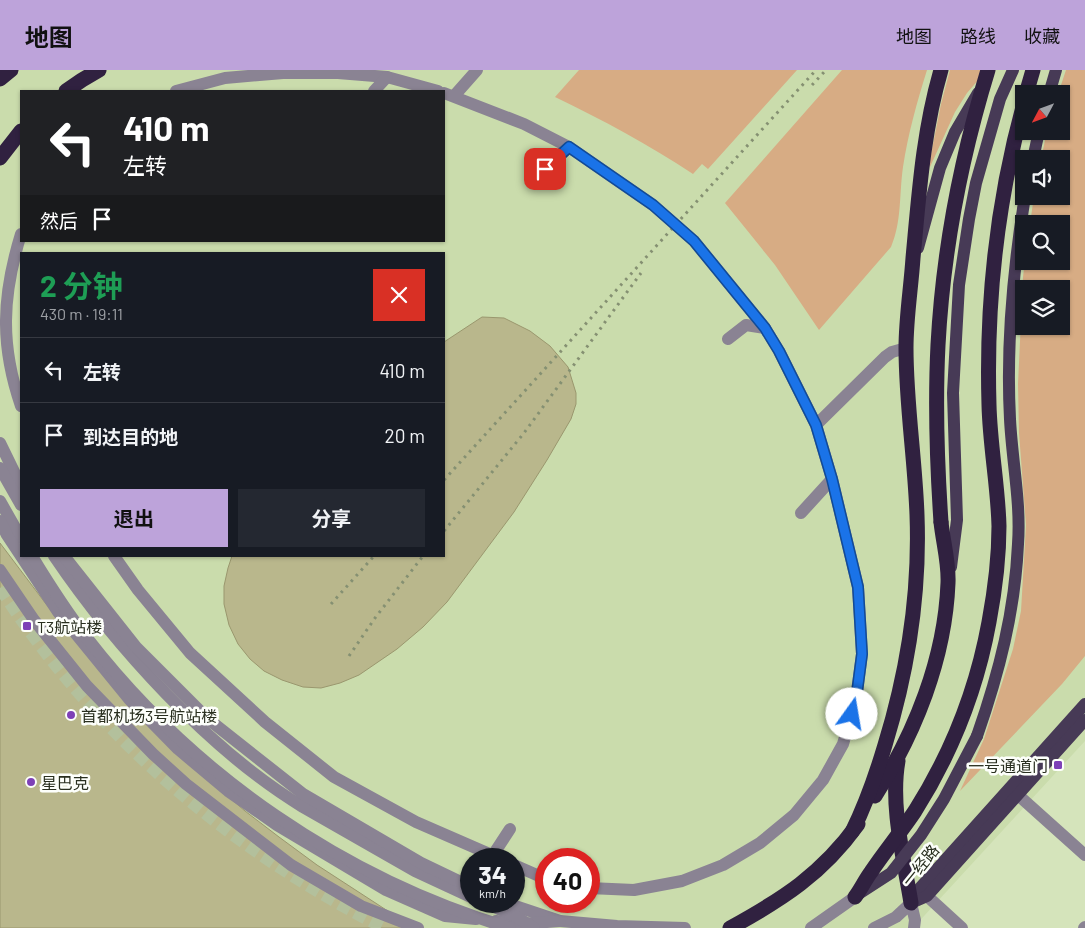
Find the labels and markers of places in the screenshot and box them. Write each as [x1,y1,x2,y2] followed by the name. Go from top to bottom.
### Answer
[524,148,566,190] pin
[37,617,102,636] place label: T3航站楼
[21,620,33,632] marker: T3航站楼
[81,706,217,725] place label: 首都机场3号航站楼
[65,709,77,721] marker: 首都机场3号航站楼
[968,756,1048,775] place label: 一号通道门
[1052,759,1064,771] marker: 一号通道门
[41,773,89,792] place label: 星巴克
[25,776,37,788] marker: 星巴克

